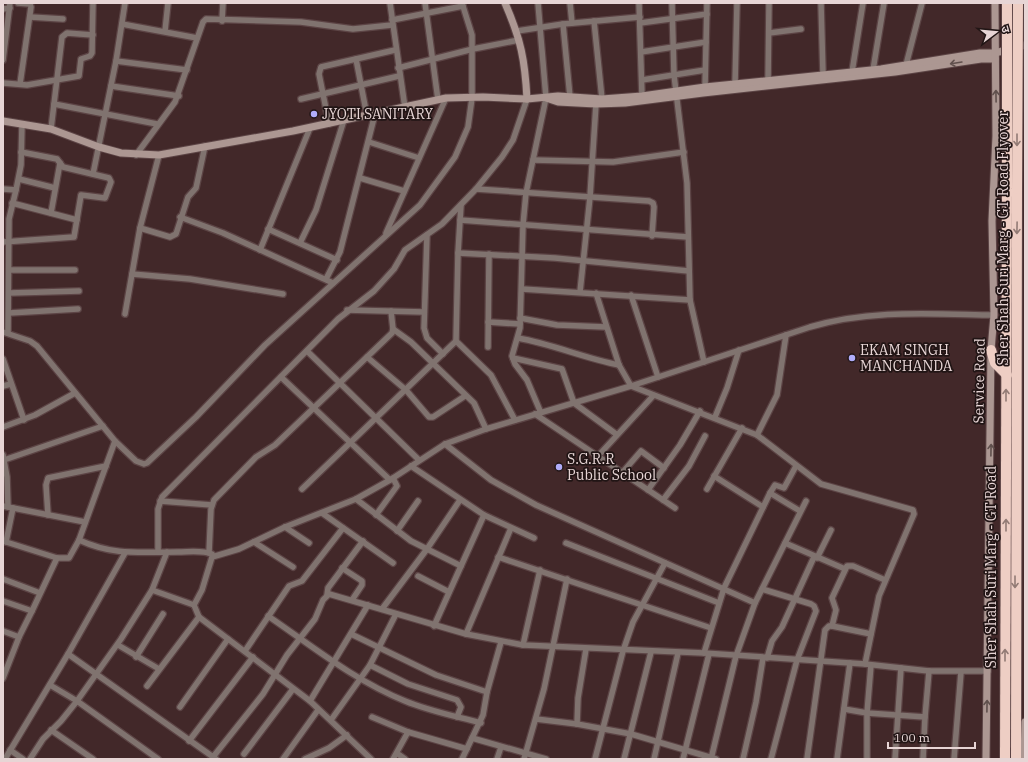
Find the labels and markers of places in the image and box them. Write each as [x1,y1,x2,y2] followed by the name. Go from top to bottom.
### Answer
[322,105,433,123] place label: JYOTI SANITARY
[309,109,319,119] marker: JYOTI SANITARY
[860,341,953,375] place label: EKAM SINGH MANCHANDA
[847,353,857,363] marker: EKAM SINGH MANCHANDA
[567,450,656,484] place label: S.G.R.R Public School
[554,462,564,472] marker: S.G.R.R Public School

